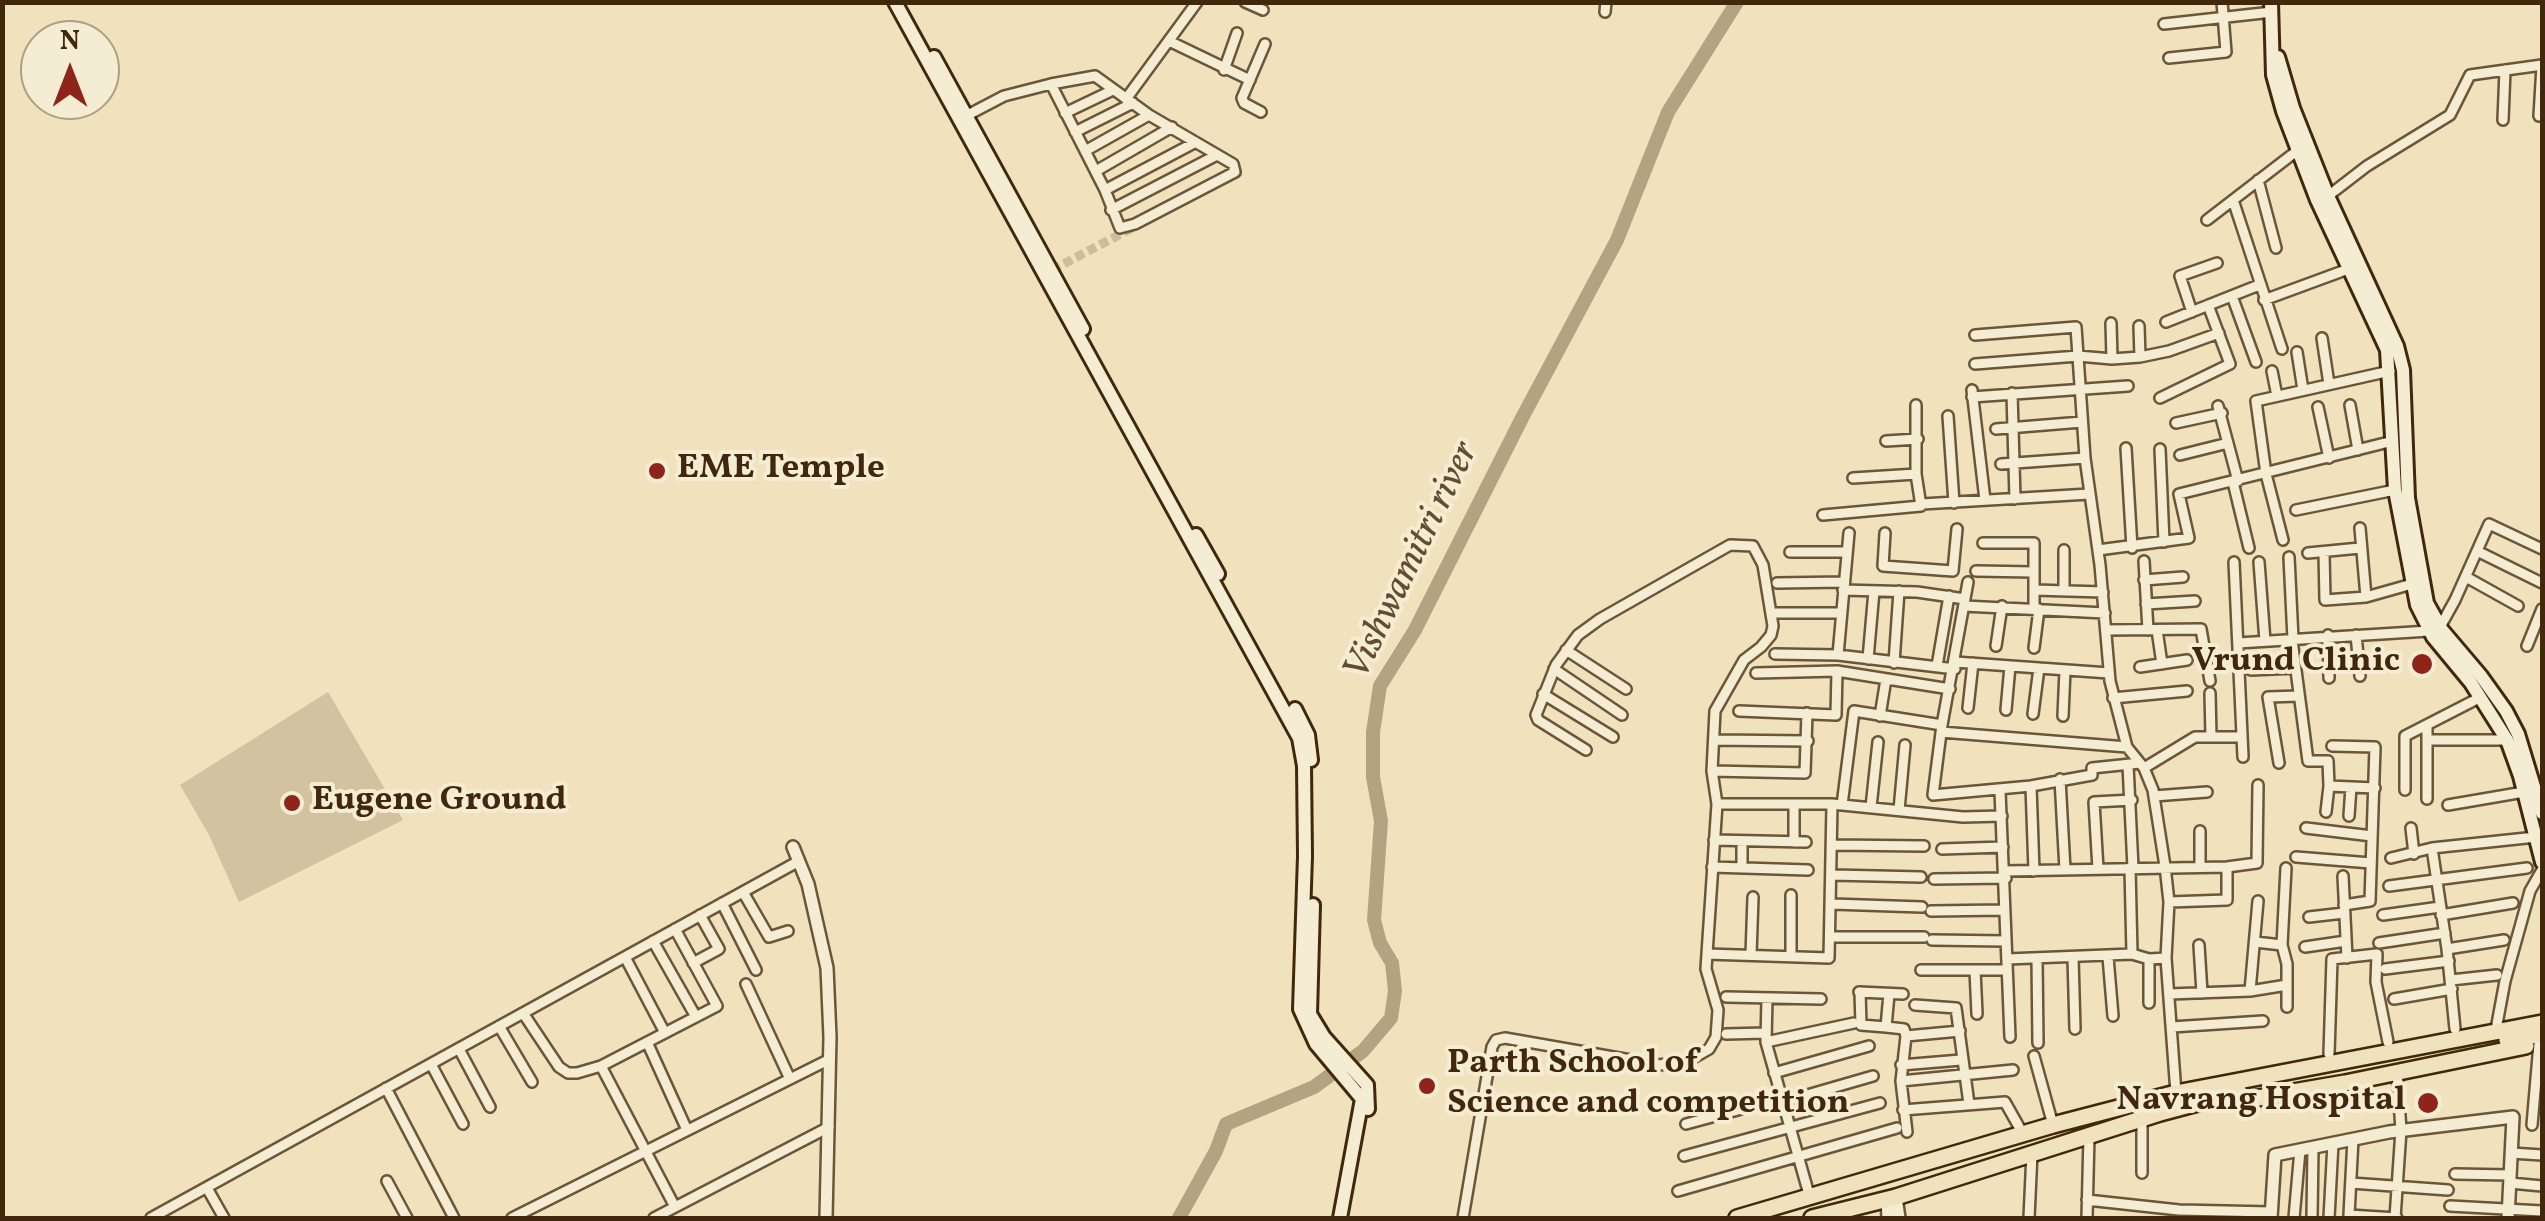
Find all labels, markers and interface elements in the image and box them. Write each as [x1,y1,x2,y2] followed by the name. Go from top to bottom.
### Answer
[20,20,120,120] north arrow
[60,22,80,61] text: N
[1336,435,1492,689] water label: Vishwamitri river
[677,450,885,492] place label: EME Temple
[646,460,668,482] marker: EME Temple
[2191,643,2400,685] place label: Vrund Clinic
[2409,651,2435,677] marker: Vrund Clinic
[312,782,567,824] place label: Eugene Ground
[281,792,303,814] marker: Eugene Ground
[1447,1045,1850,1127] place label: Parth School of Science and competition
[1416,1075,1438,1097] marker: Parth School of Science and competition
[2117,1082,2406,1124] place label: Navrang Hospital
[2415,1090,2441,1116] marker: Navrang Hospital

